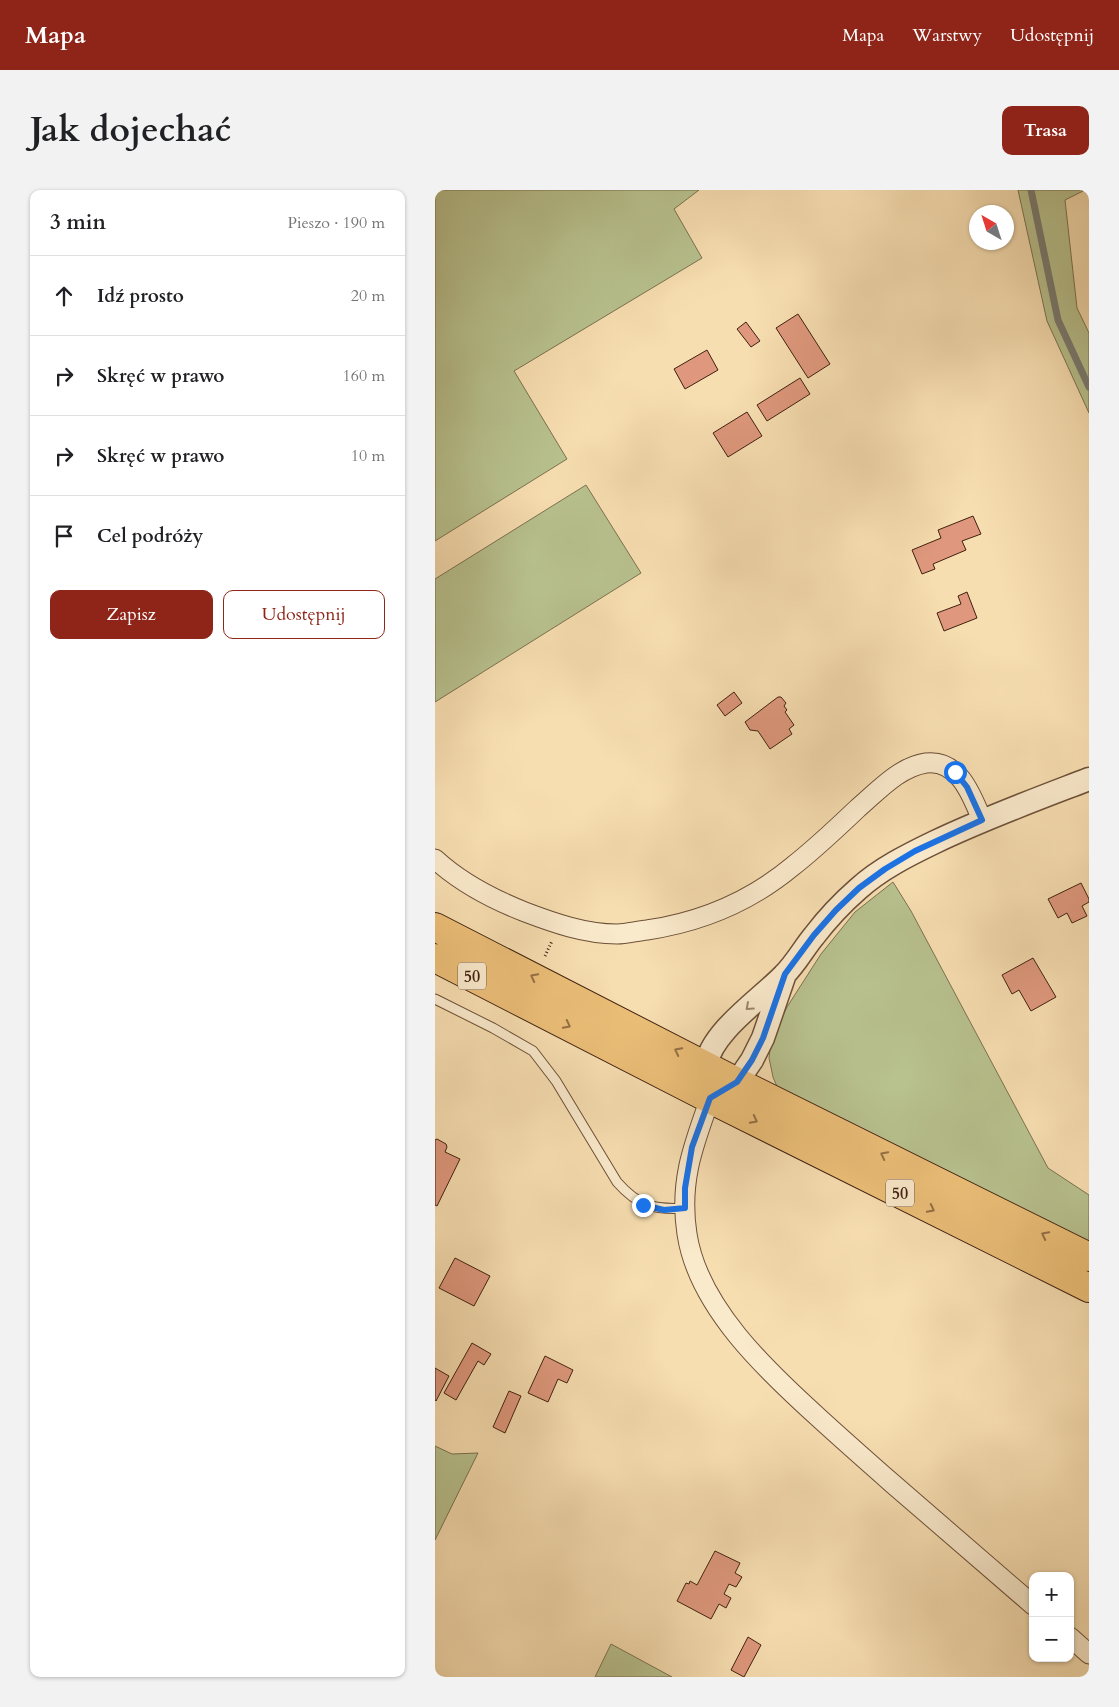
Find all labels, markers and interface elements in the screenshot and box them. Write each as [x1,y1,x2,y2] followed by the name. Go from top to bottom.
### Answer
[25,19,86,52] text: Mapa
[842,23,884,48] text: Mapa
[912,23,982,48] text: Warstwy
[1010,23,1094,48] text: Udostępnij
[30,106,231,154] text: Jak dojechać
[1002,106,1089,155] button: Trasa
[969,205,1014,250] north arrow
[50,208,106,237] text: 3 min
[288,212,385,234] text: Pieszo · 190 m
[50,282,78,310] icon: ahead
[97,283,184,309] text: Idź prosto
[351,285,385,307] text: 20 m
[50,362,78,390] icon: right
[97,363,224,389] text: Skręć w prawo
[343,365,385,387] text: 160 m
[50,442,78,470] icon: right
[97,443,224,469] text: Skręć w prawo
[351,445,385,467] text: 10 m
[50,522,78,550] icon: arrive
[97,523,203,549] text: Cel podróży
[50,590,213,639] button: Zapisz
[223,590,385,639] button: Udostępnij
[944,761,967,784] route start
[458,962,486,989] road number: 50
[530,973,539,983] one-way arrow
[746,1001,755,1010] one-way arrow
[562,1019,571,1029] one-way arrow
[675,1047,684,1057] one-way arrow
[749,1114,758,1124] one-way arrow
[880,1151,889,1161] one-way arrow
[886,1180,914,1206] road number: 50
[632,1194,655,1217] route end
[925,1203,934,1213] one-way arrow
[1042,1231,1051,1241] one-way arrow
[1029,1572,1074,1662] map controls
[1029,1572,1074,1617] button: +
[1029,1617,1074,1662] button: −

